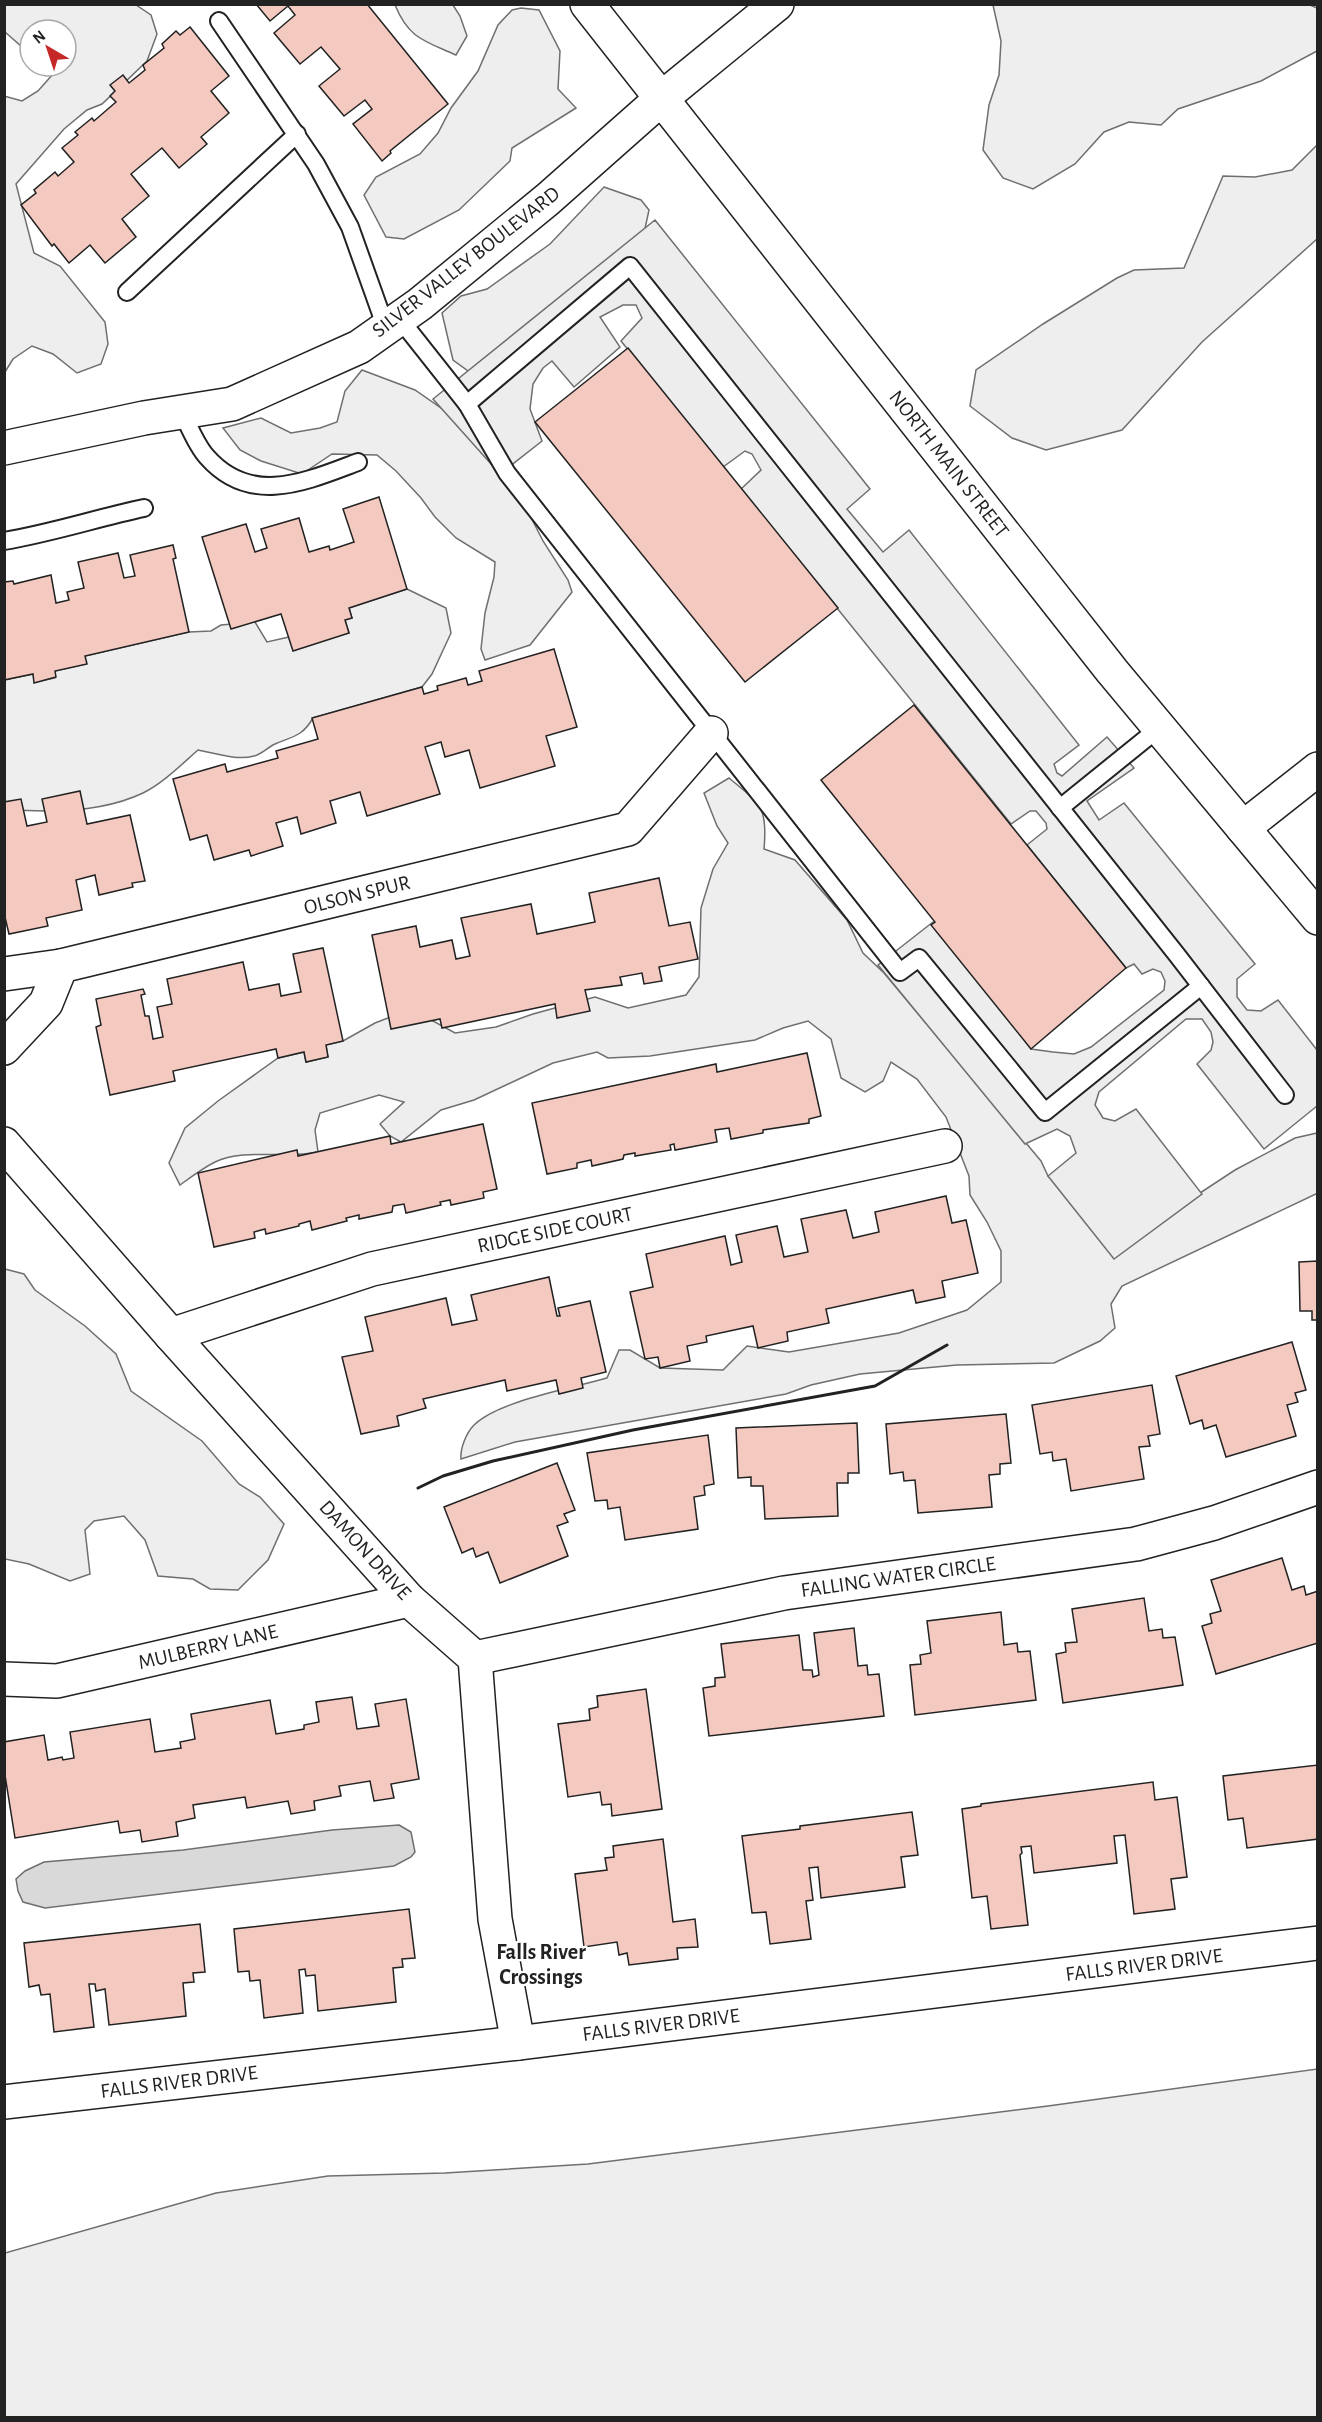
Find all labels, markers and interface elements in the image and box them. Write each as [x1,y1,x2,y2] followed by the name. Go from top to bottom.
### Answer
[18,18,78,78] north arrow
[30,27,49,47] text: N
[368,183,564,341] street label: SILVER VALLEY BOULEVARD
[885,386,1013,542] street label: NORTH MAIN STREET
[302,872,412,918] street label: OLSON SPUR
[475,1203,635,1257] street label: RIDGE SIDE COURT
[315,1496,415,1604] street label: DAMON DRIVE
[799,1553,997,1601] street label: FALLING WATER CIRCLE
[136,1621,280,1673] street label: MULBERRY LANE
[496,1941,586,1988] district label: Falls River Crossings
[1064,1945,1224,1985] street label: FALLS RIVER DRIVE
[581,2005,741,2045] street label: FALLS RIVER DRIVE
[99,2062,259,2102] street label: FALLS RIVER DRIVE

